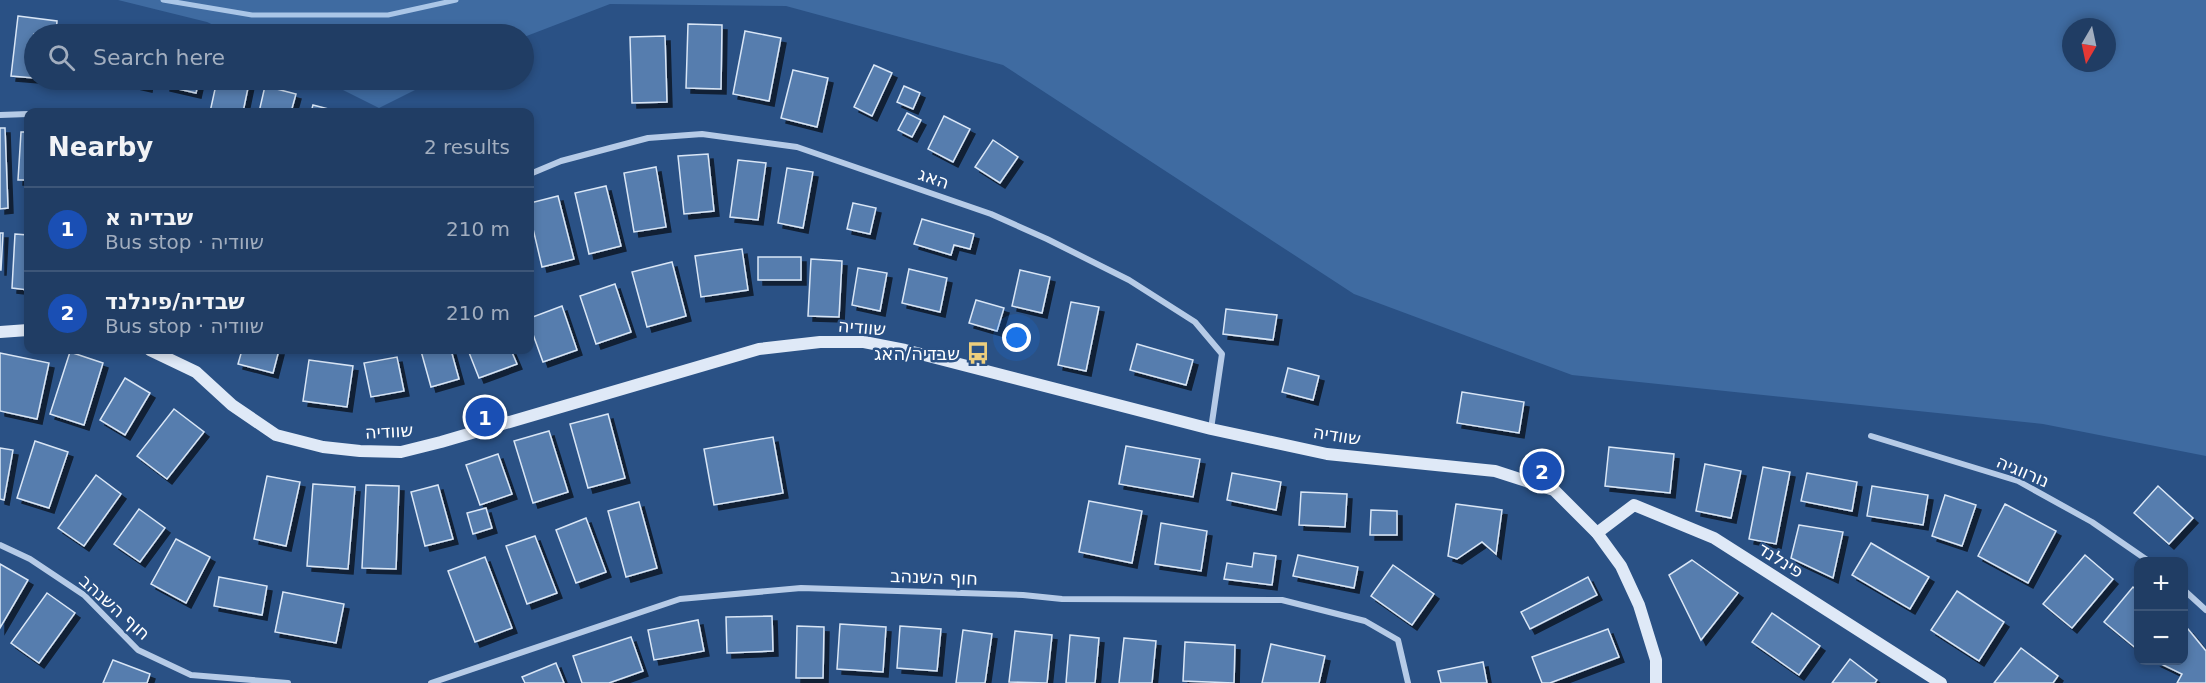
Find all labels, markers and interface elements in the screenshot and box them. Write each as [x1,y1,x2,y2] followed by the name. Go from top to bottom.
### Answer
[2062,18,2116,72] north arrow
[24,24,534,90] search box
[45,41,78,74] icon: search
[93,45,225,70] text: Search here
[48,132,153,162] text: Nearby
[424,135,510,159] text: 2 results
[916,163,952,193] street label: האג
[105,205,193,230] text: שבדיה א
[61,217,74,241] text: 1
[446,217,510,241] text: 210 m
[105,230,264,254] text: Bus stop · שוודיה
[105,289,245,314] text: שבדיה/פינלנד
[61,301,74,325] text: 2
[446,301,510,325] text: 210 m
[105,314,264,338] text: Bus stop · שוודיה
[837,314,887,340] street label: שוודיה
[1002,323,1031,352] your location
[965,340,991,366] bus stop icon: שבדיה/האג
[874,343,960,364] place label: שבדיה/האג
[466,394,504,440] pin: 1
[364,419,414,443] street label: שוודיה
[1312,421,1362,449] street label: שוודיה
[1522,448,1562,494] pin: 2
[1993,451,2053,491] street label: נורווגיה
[1754,538,1808,582] street label: פינלנד
[2134,557,2188,665] map controls
[2134,557,2188,611] button: +
[890,565,978,589] street label: חוף השנהב
[75,570,155,644] street label: חוף השנהב
[2134,611,2188,665] button: −

